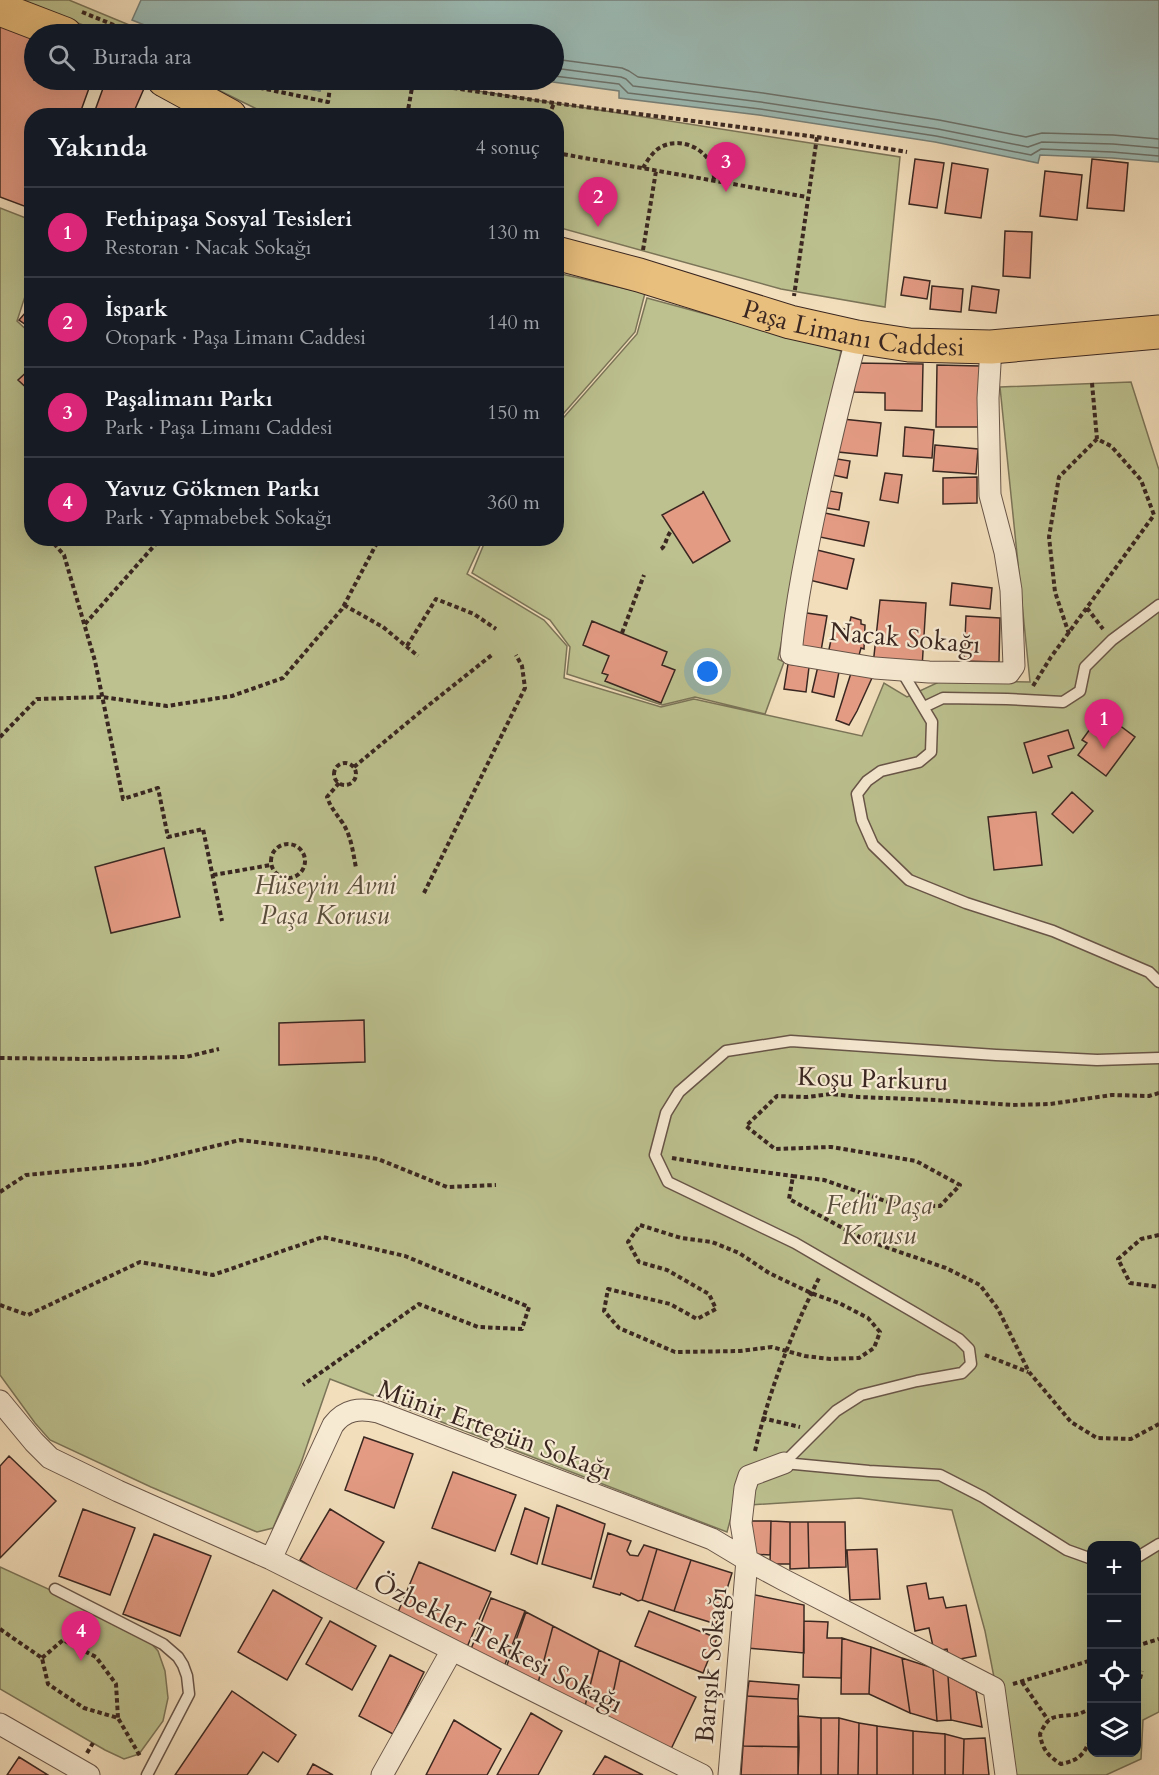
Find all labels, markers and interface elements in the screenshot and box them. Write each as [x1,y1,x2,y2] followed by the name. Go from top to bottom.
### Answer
[24,24,564,90] search box
[45,41,78,74] icon: search
[93,42,192,72] text: Burada ara
[48,130,148,165] text: Yakında
[475,134,540,161] text: 4 sonuç
[706,142,746,192] pin: 3
[578,178,618,227] pin: 2
[105,204,352,234] text: Fethipaşa Sosyal Tesisleri
[62,219,73,246] text: 1
[487,219,540,246] text: 130 m
[105,234,311,261] text: Restoran · Nacak Sokağı
[738,291,965,364] street label: Paşa Limanı Caddesi
[105,294,168,324] text: İspark
[62,309,73,336] text: 2
[487,309,540,336] text: 140 m
[105,324,366,351] text: Otopark · Paşa Limanı Caddesi
[105,384,273,414] text: Paşalimanı Parkı
[62,399,73,426] text: 3
[487,399,540,426] text: 150 m
[105,414,333,441] text: Park · Paşa Limanı Caddesi
[105,474,320,504] text: Yavuz Gökmen Parkı
[62,489,73,516] text: 4
[487,489,540,516] text: 360 m
[105,504,332,531] text: Park · Yapmabebek Sokağı
[828,614,982,662] street label: Nacak Sokağı
[693,657,722,686] your location
[1084,700,1124,749] pin: 1
[254,868,397,933] park label: Hüseyin Avni Paşa Korusu
[797,1059,949,1099] street label: Koşu Parkuru
[826,1188,933,1253] park label: Fethi Paşa Korusu
[373,1371,617,1489] street label: Münir Ertegün Sokağı
[1087,1541,1141,1757] map controls
[1087,1541,1141,1595] button: +
[367,1565,629,1721] street label: Özbekler Tekkesi Sokağı
[687,1585,735,1745] street label: Barışık Sokağı
[1087,1595,1141,1649] button: −
[62,1612,100,1661] pin: 4
[1087,1649,1141,1703] button: locate
[1087,1703,1141,1757] button: layers

